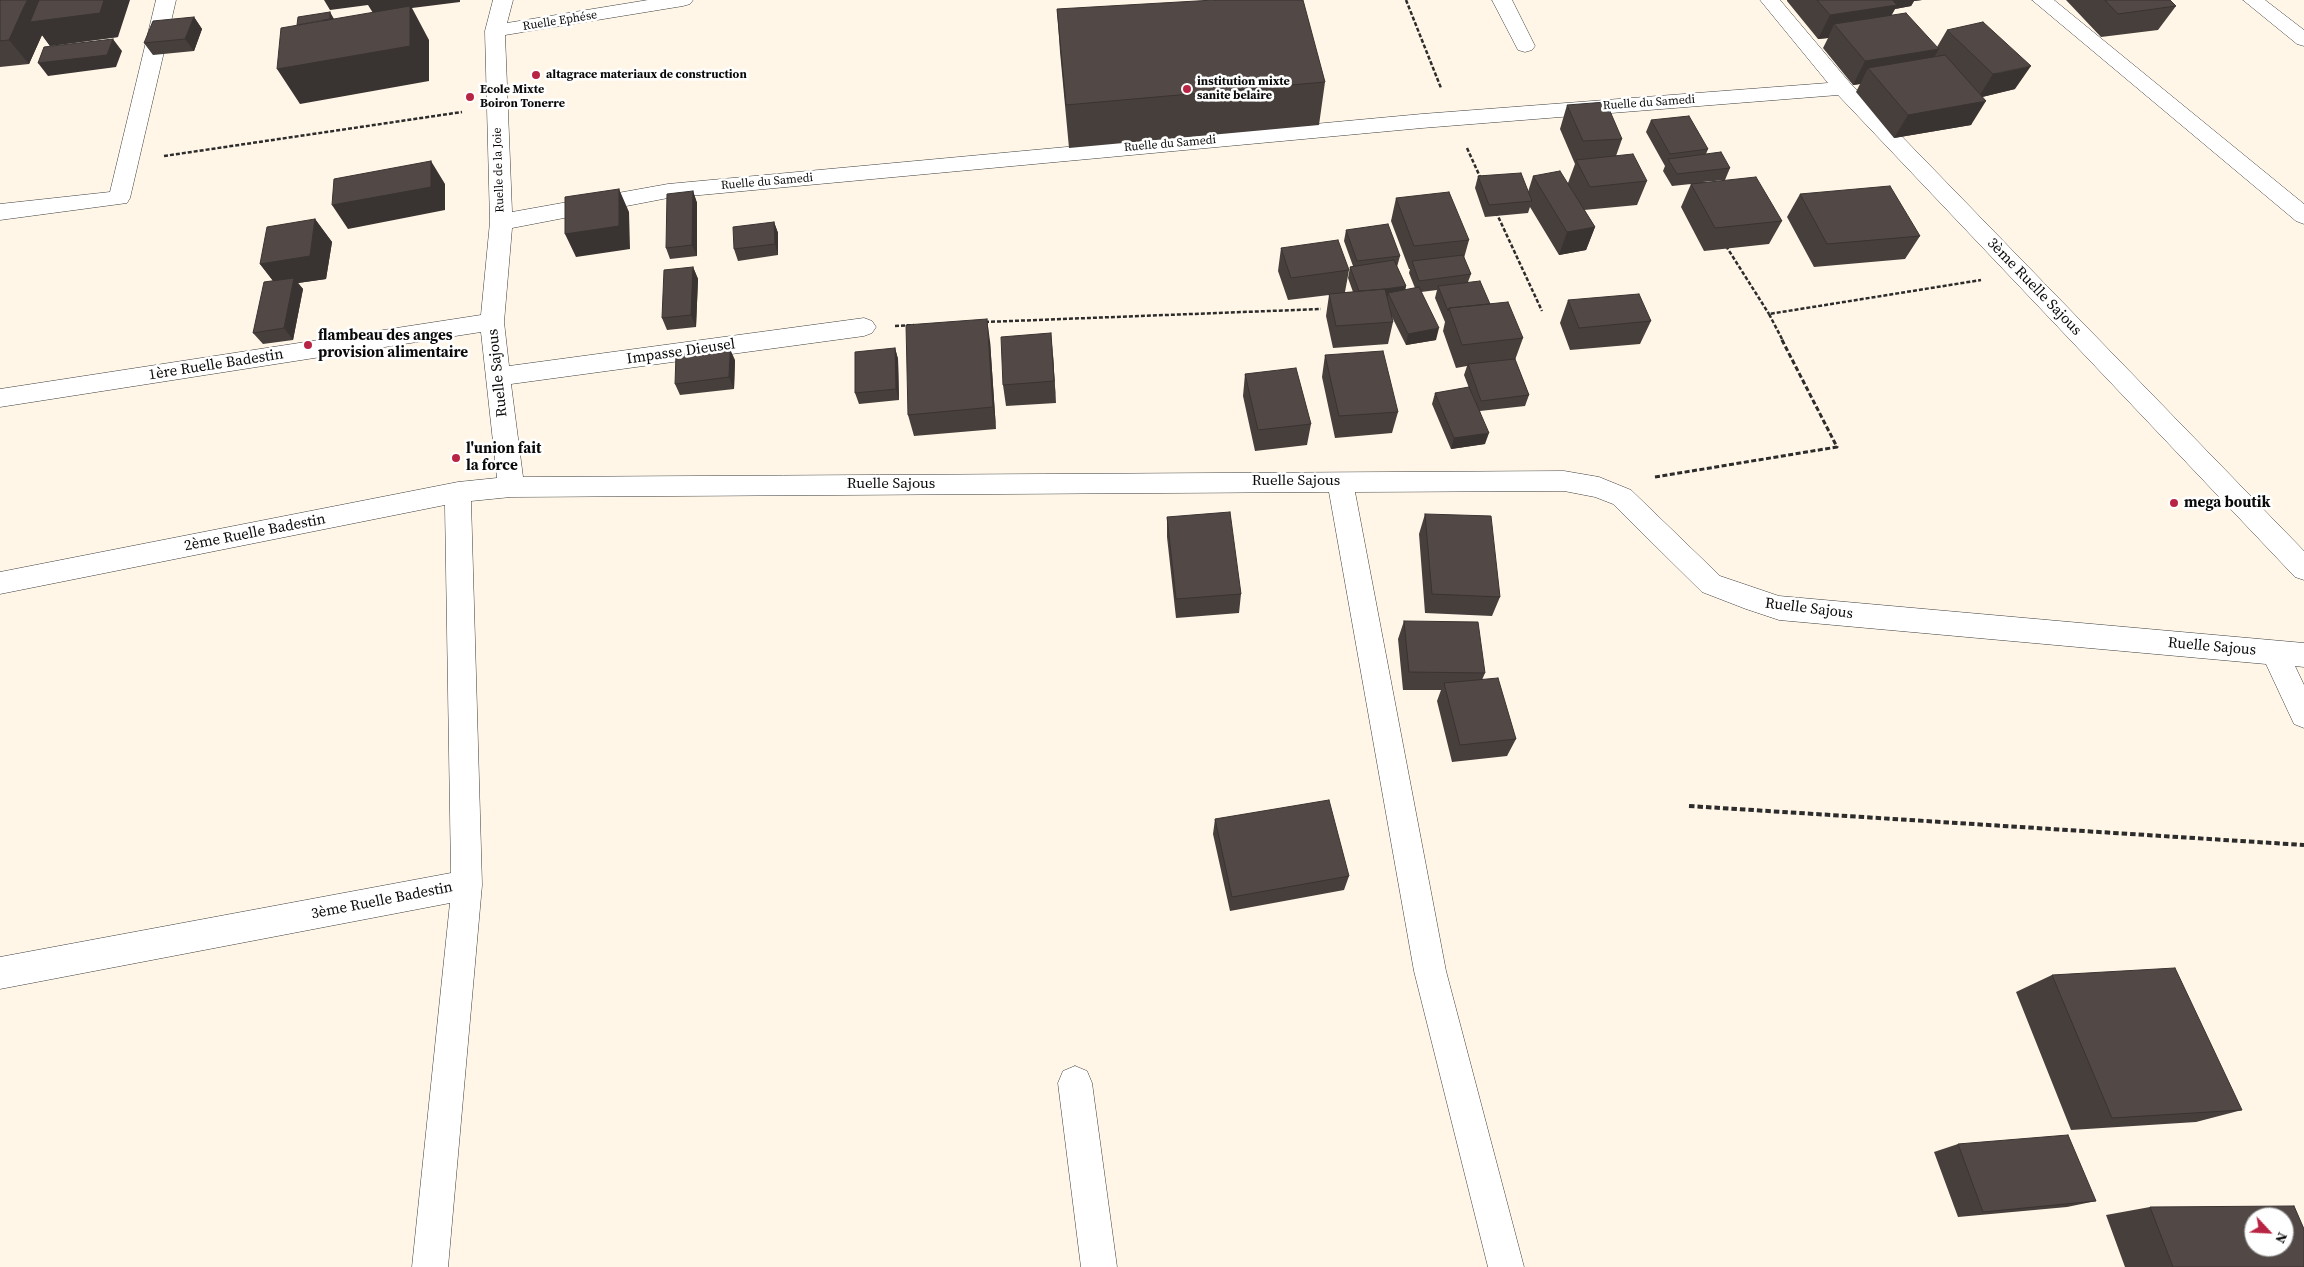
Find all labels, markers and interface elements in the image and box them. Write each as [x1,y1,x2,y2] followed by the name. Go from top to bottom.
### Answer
[522,8,598,34] street label: Ruelle Ephése
[546,68,747,82] place label: altagrace materiaux de construction
[530,69,542,81] marker: altagrace materiaux de construction
[1197,75,1290,103] place label: institution mixte sanite belaire
[480,83,565,111] place label: Ecole Mixte Boiron Tonerre
[1181,83,1193,95] marker: institution mixte sanite belaire
[464,91,476,103] marker: Ecole Mixte Boiron Tonerre
[1602,93,1696,113] street label: Ruelle du Samedi
[490,127,508,213] street label: Ruelle de la Joie
[1123,133,1217,155] street label: Ruelle du Samedi
[720,171,814,193] street label: Ruelle du Samedi
[1983,235,2085,339] street label: 3ème Ruelle Sajous
[318,327,468,362] place label: flambeau des anges provision alimentaire
[484,328,512,418] street label: Ruelle Sajous
[626,335,736,369] street label: Impasse Dieusel
[302,339,314,351] marker: flambeau des anges provision alimentaire
[147,345,285,385] street label: 1ère Ruelle Badestin
[466,440,541,475] place label: l'union fait la force
[450,452,462,464] marker: l'union fait la force
[1252,472,1340,490] street label: Ruelle Sajous
[847,475,935,493] street label: Ruelle Sajous
[2184,494,2270,512] place label: mega boutik
[2168,497,2180,509] marker: mega boutik
[183,510,327,556] street label: 2ème Ruelle Badestin
[1764,595,1854,623] street label: Ruelle Sajous
[2167,634,2257,660] street label: Ruelle Sajous
[310,878,454,924] street label: 3ème Ruelle Badestin
[2244,1207,2294,1257] north arrow
[2270,1229,2293,1247] text: N

